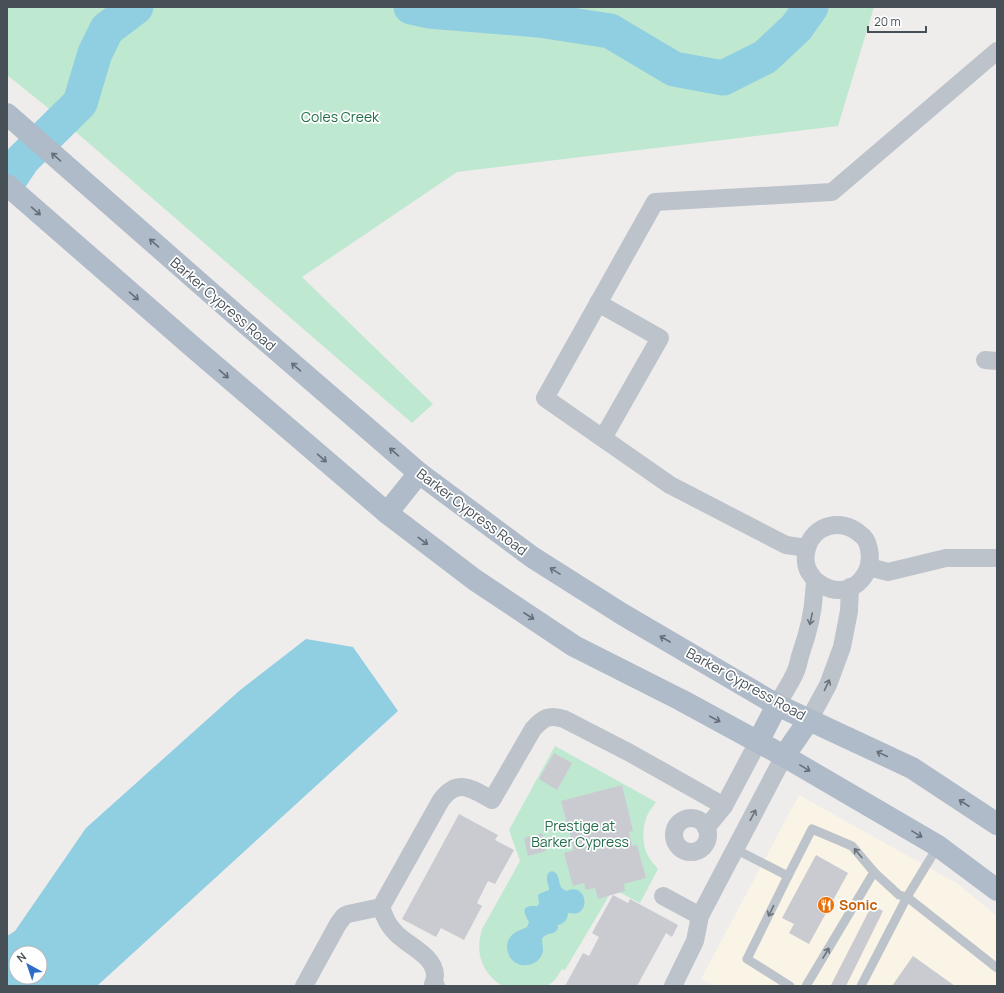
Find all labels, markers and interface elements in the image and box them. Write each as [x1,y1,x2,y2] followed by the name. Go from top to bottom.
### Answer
[868,8,926,34] scale bar
[874,13,901,30] text: 20 m
[301,107,380,126] park label: Coles Creek
[51,153,62,162] one-way arrow
[31,206,42,215] one-way arrow
[149,239,159,248] one-way arrow
[167,253,280,355] street label: Barker Cypress Road
[129,292,140,301] one-way arrow
[291,363,301,372] one-way arrow
[219,369,229,378] one-way arrow
[389,447,400,456] one-way arrow
[317,454,328,463] one-way arrow
[413,464,531,559] street label: Barker Cypress Road
[417,537,428,545] one-way arrow
[549,567,560,575] one-way arrow
[523,612,534,620] one-way arrow
[807,612,815,625] one-way arrow
[659,635,671,643] one-way arrow
[683,643,809,724] street label: Barker Cypress Road
[824,680,831,692] one-way arrow
[709,715,721,723] one-way arrow
[877,750,889,757] one-way arrow
[799,764,810,772] one-way arrow
[959,799,970,807] one-way arrow
[750,809,757,821] one-way arrow
[531,816,629,851] park label: Prestige at Barker Cypress
[911,830,923,838] one-way arrow
[854,848,863,859] one-way arrow
[816,895,836,915] restaurant icon: Sonic
[839,895,878,914] place label: Sonic
[767,904,774,916] one-way arrow
[8,945,48,985] north arrow
[822,947,830,959] one-way arrow
[13,949,29,965] text: N

